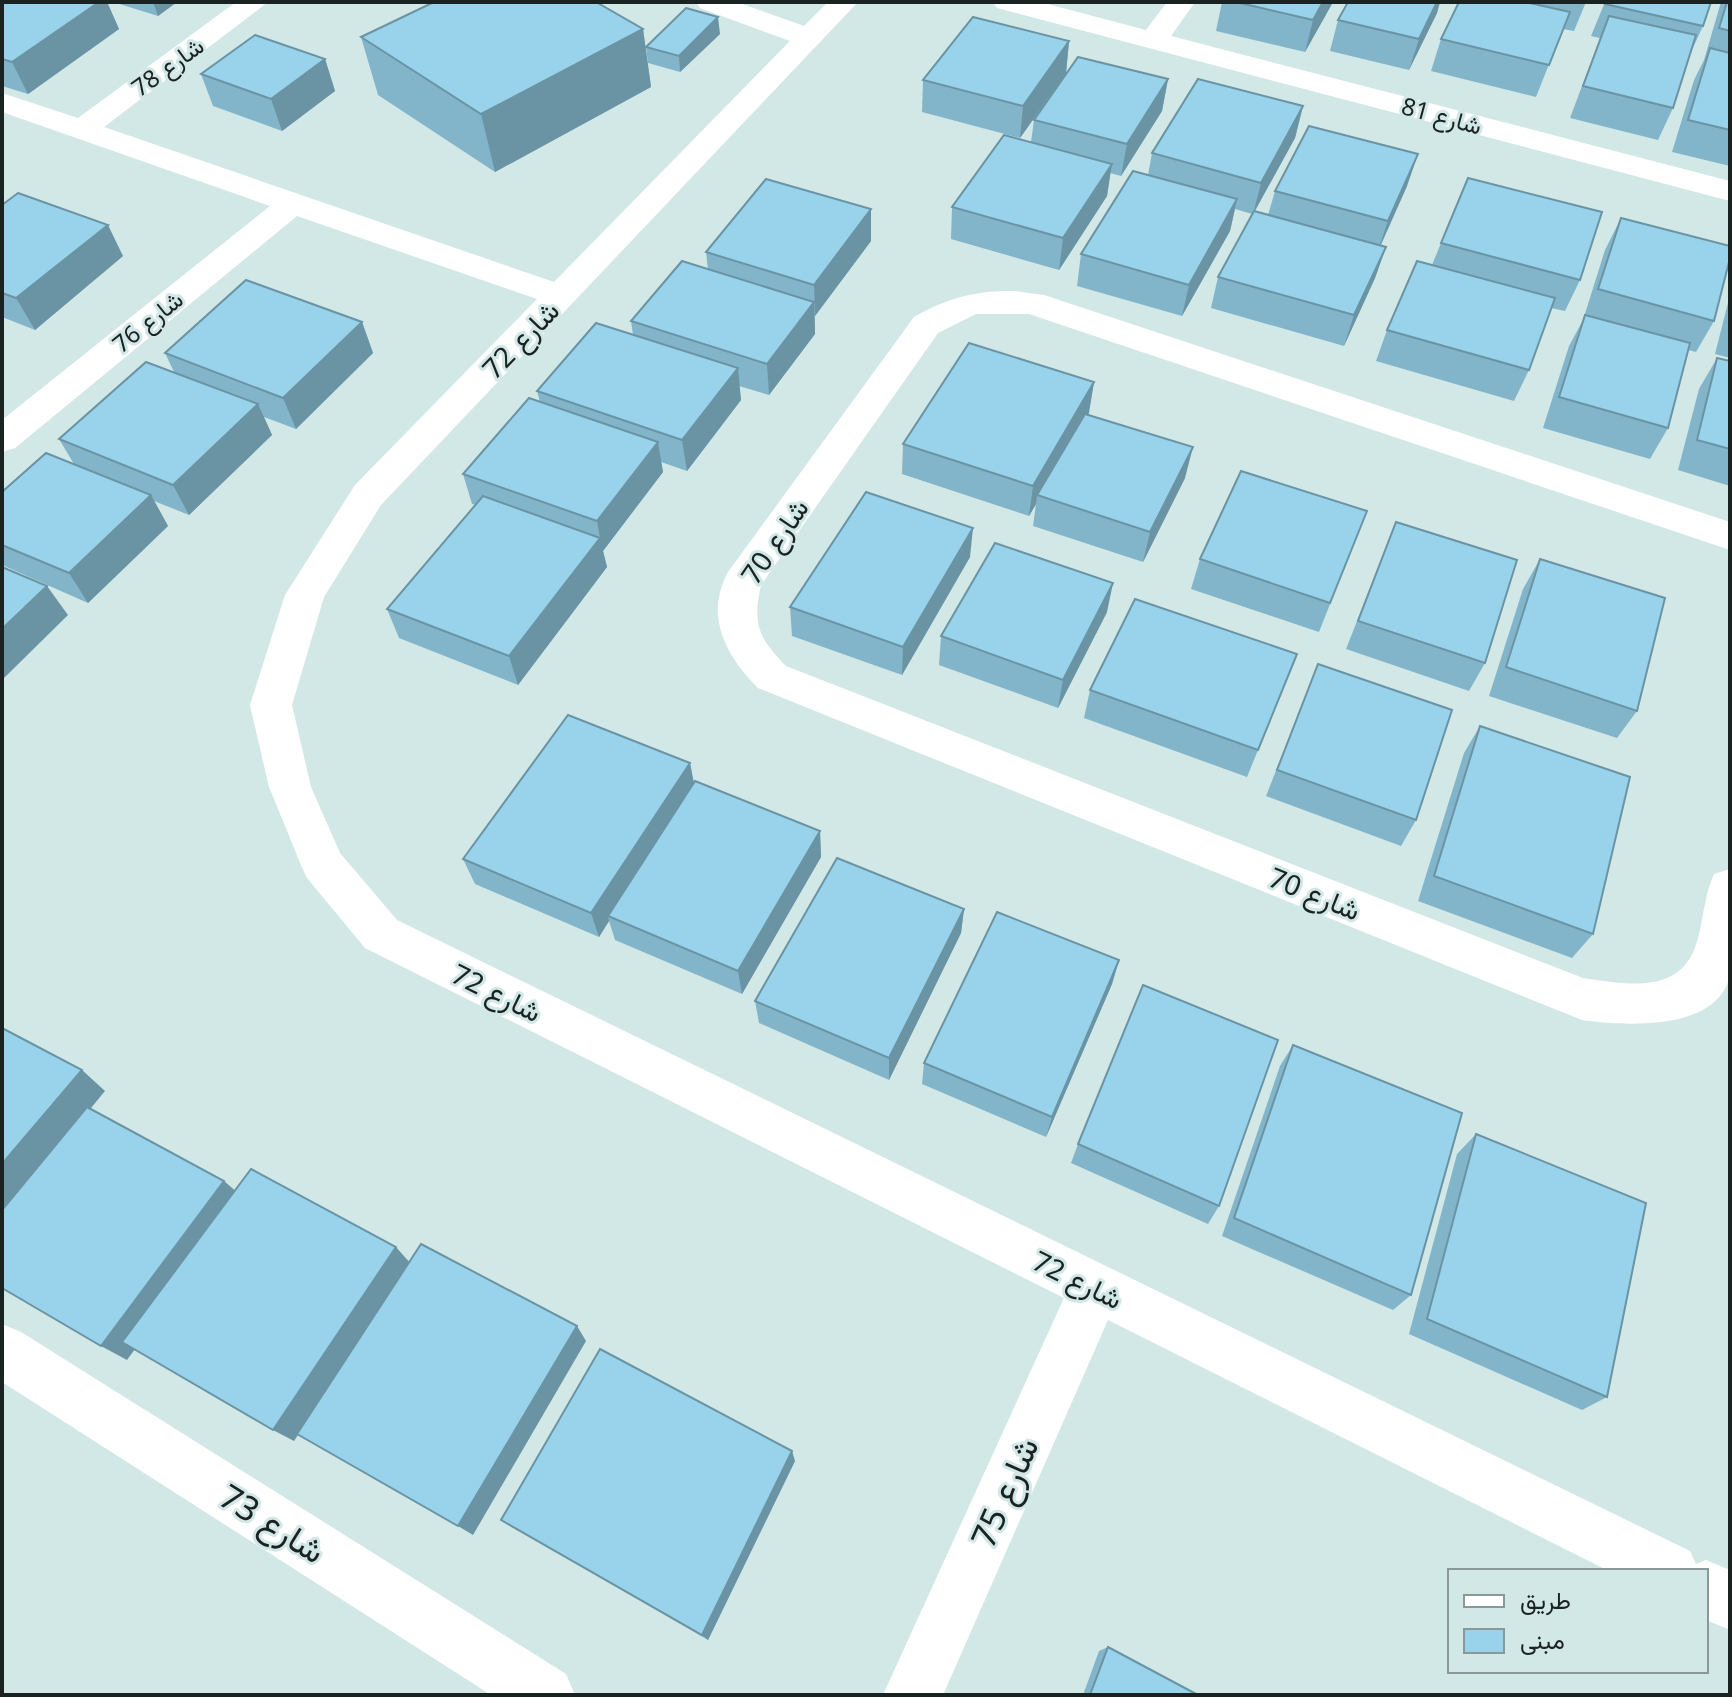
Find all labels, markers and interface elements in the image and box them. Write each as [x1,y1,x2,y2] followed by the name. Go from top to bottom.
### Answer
[124,29,210,104] street label: شارع 78
[1398,88,1486,143] street label: شارع 81
[105,282,190,360] street label: شارع 76
[473,291,568,387] street label: شارع 72
[732,491,817,592] street label: شارع 70
[1263,857,1366,929] street label: شارع 70
[445,954,548,1031] street label: شارع 72
[1026,1241,1129,1318] street label: شارع 72
[959,1430,1050,1555] street label: شارع 75
[211,1473,334,1574] street label: شارع 73
[1448,1569,1708,1673] legend
[1520,1583,1571,1616] text: طريق
[1520,1623,1565,1656] text: مبنى

